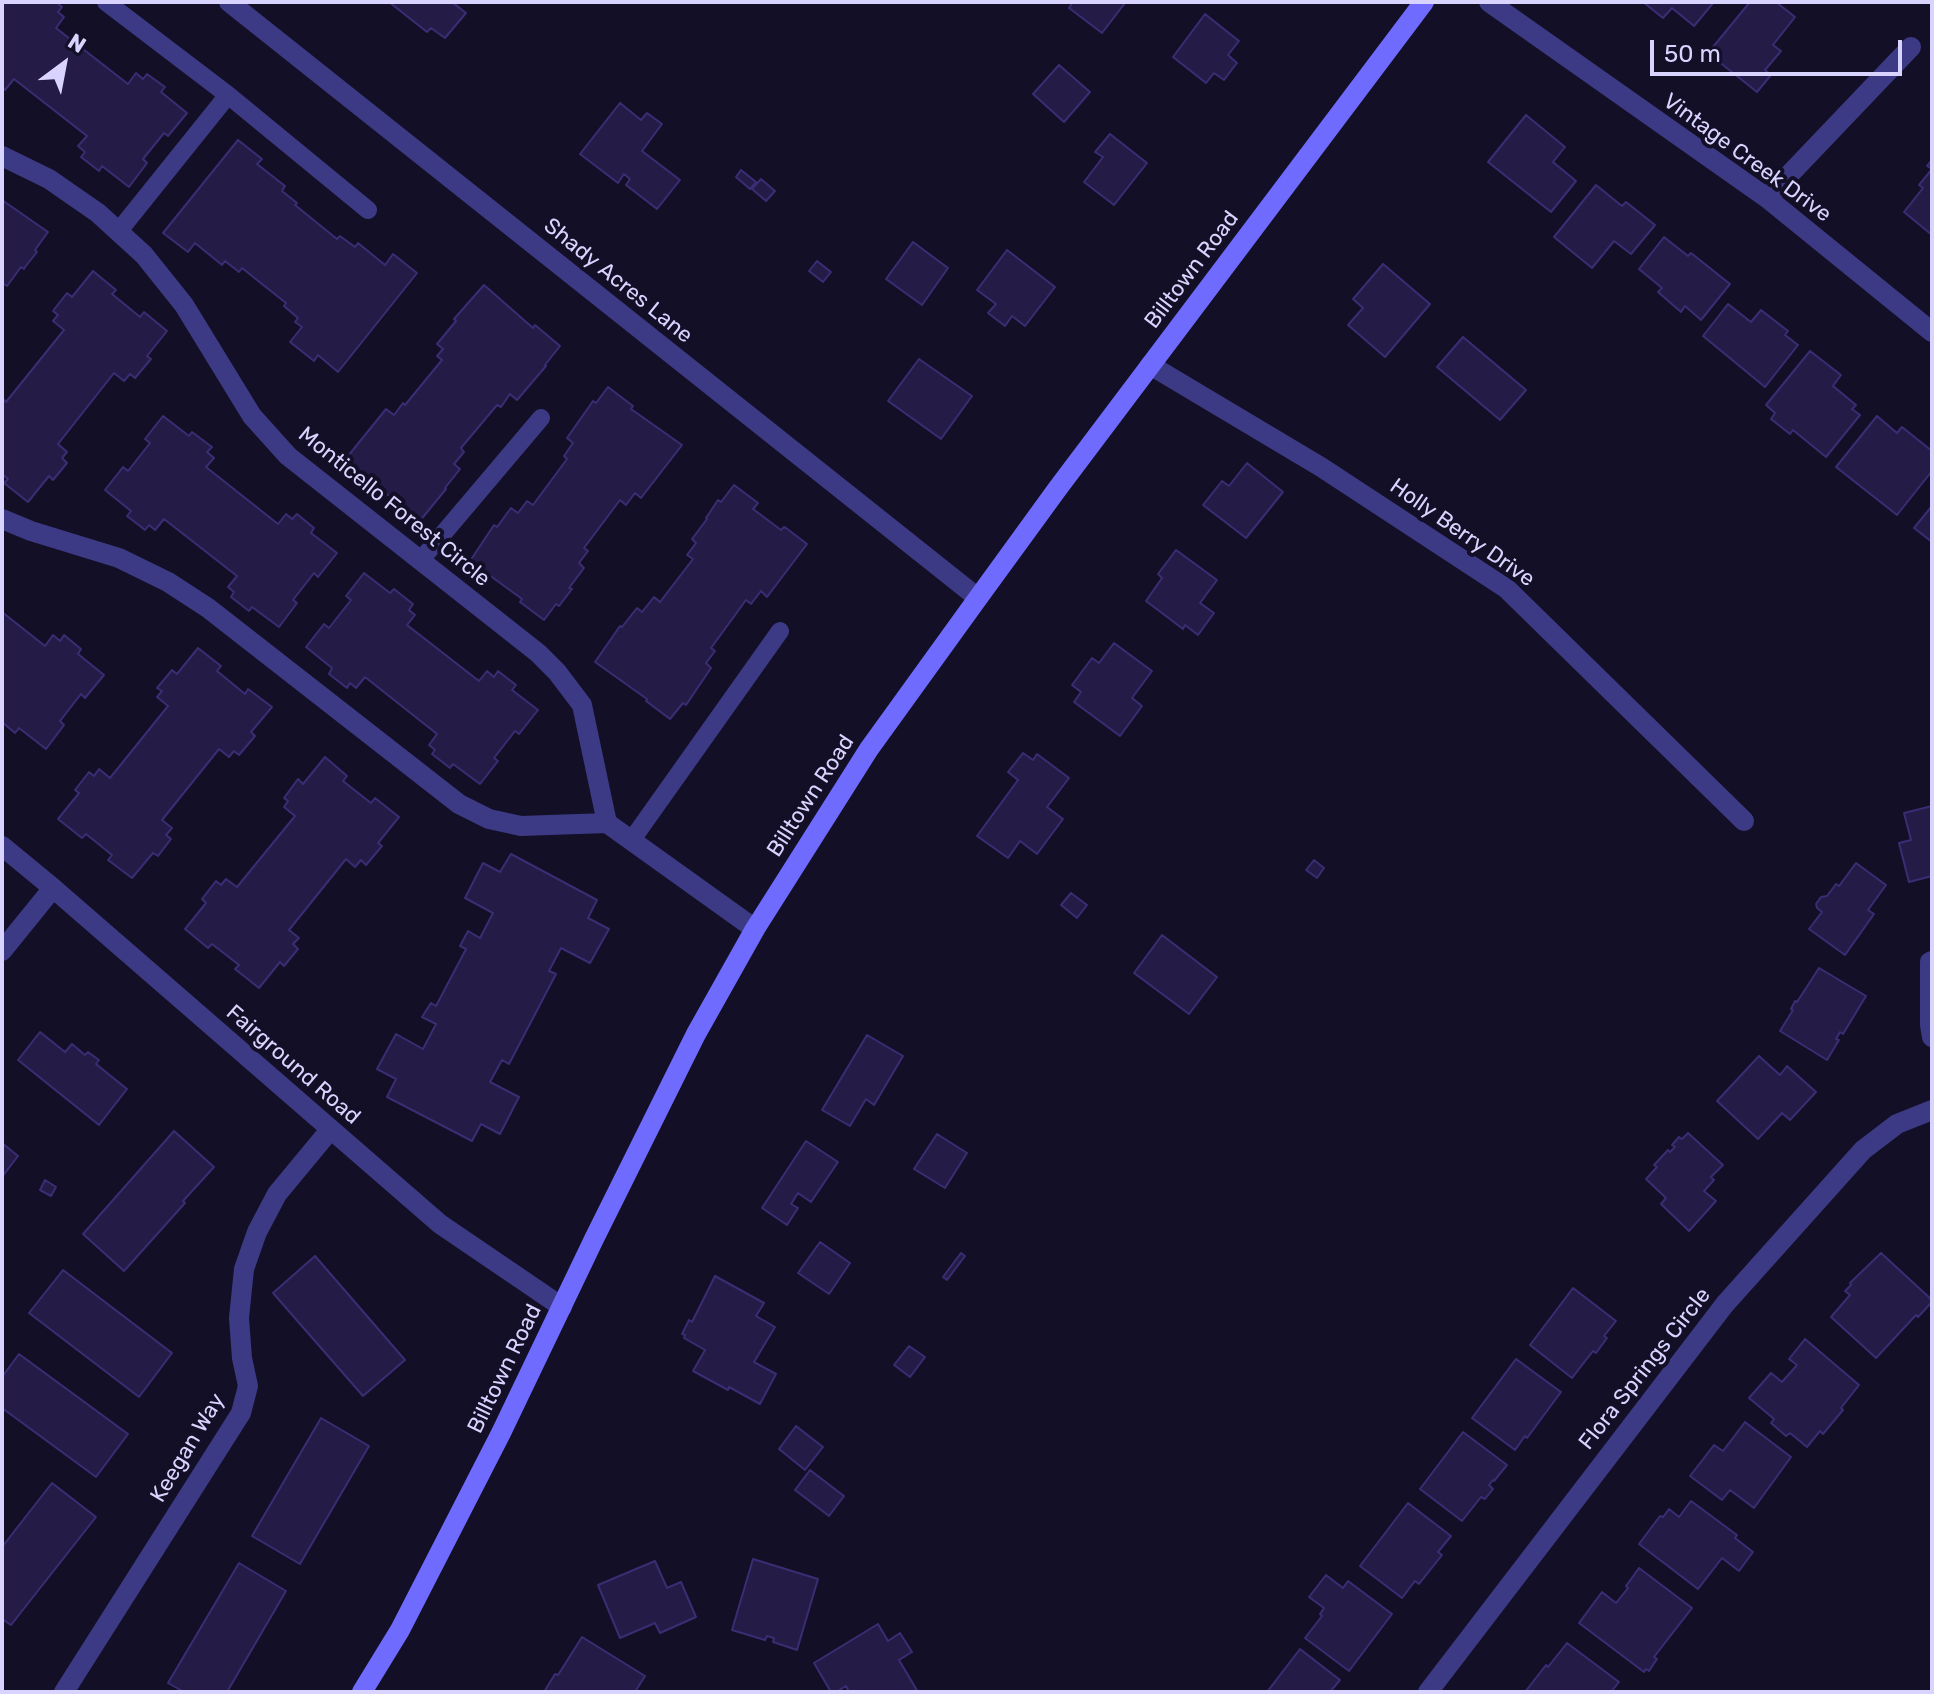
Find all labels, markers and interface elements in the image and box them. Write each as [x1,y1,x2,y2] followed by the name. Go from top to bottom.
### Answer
[24,24,104,104] north arrow
[1654,24,1906,74] scale bar
[63,28,91,59] text: N
[1664,40,1721,68] text: 50 m
[1658,88,1836,228] street label: Vintage Creek Drive
[1139,206,1245,334] street label: Billtown Road
[538,213,698,349] street label: Shady Acres Lane
[293,421,495,593] street label: Monticello Forest Circle
[1384,473,1540,593] street label: Holly Berry Drive
[762,730,860,862] street label: Billtown Road
[221,1000,365,1130] street label: Fairground Road
[1574,1283,1716,1455] street label: Flora Springs Circle
[462,1300,548,1438] street label: Billtown Road
[145,1389,231,1507] street label: Keegan Way

